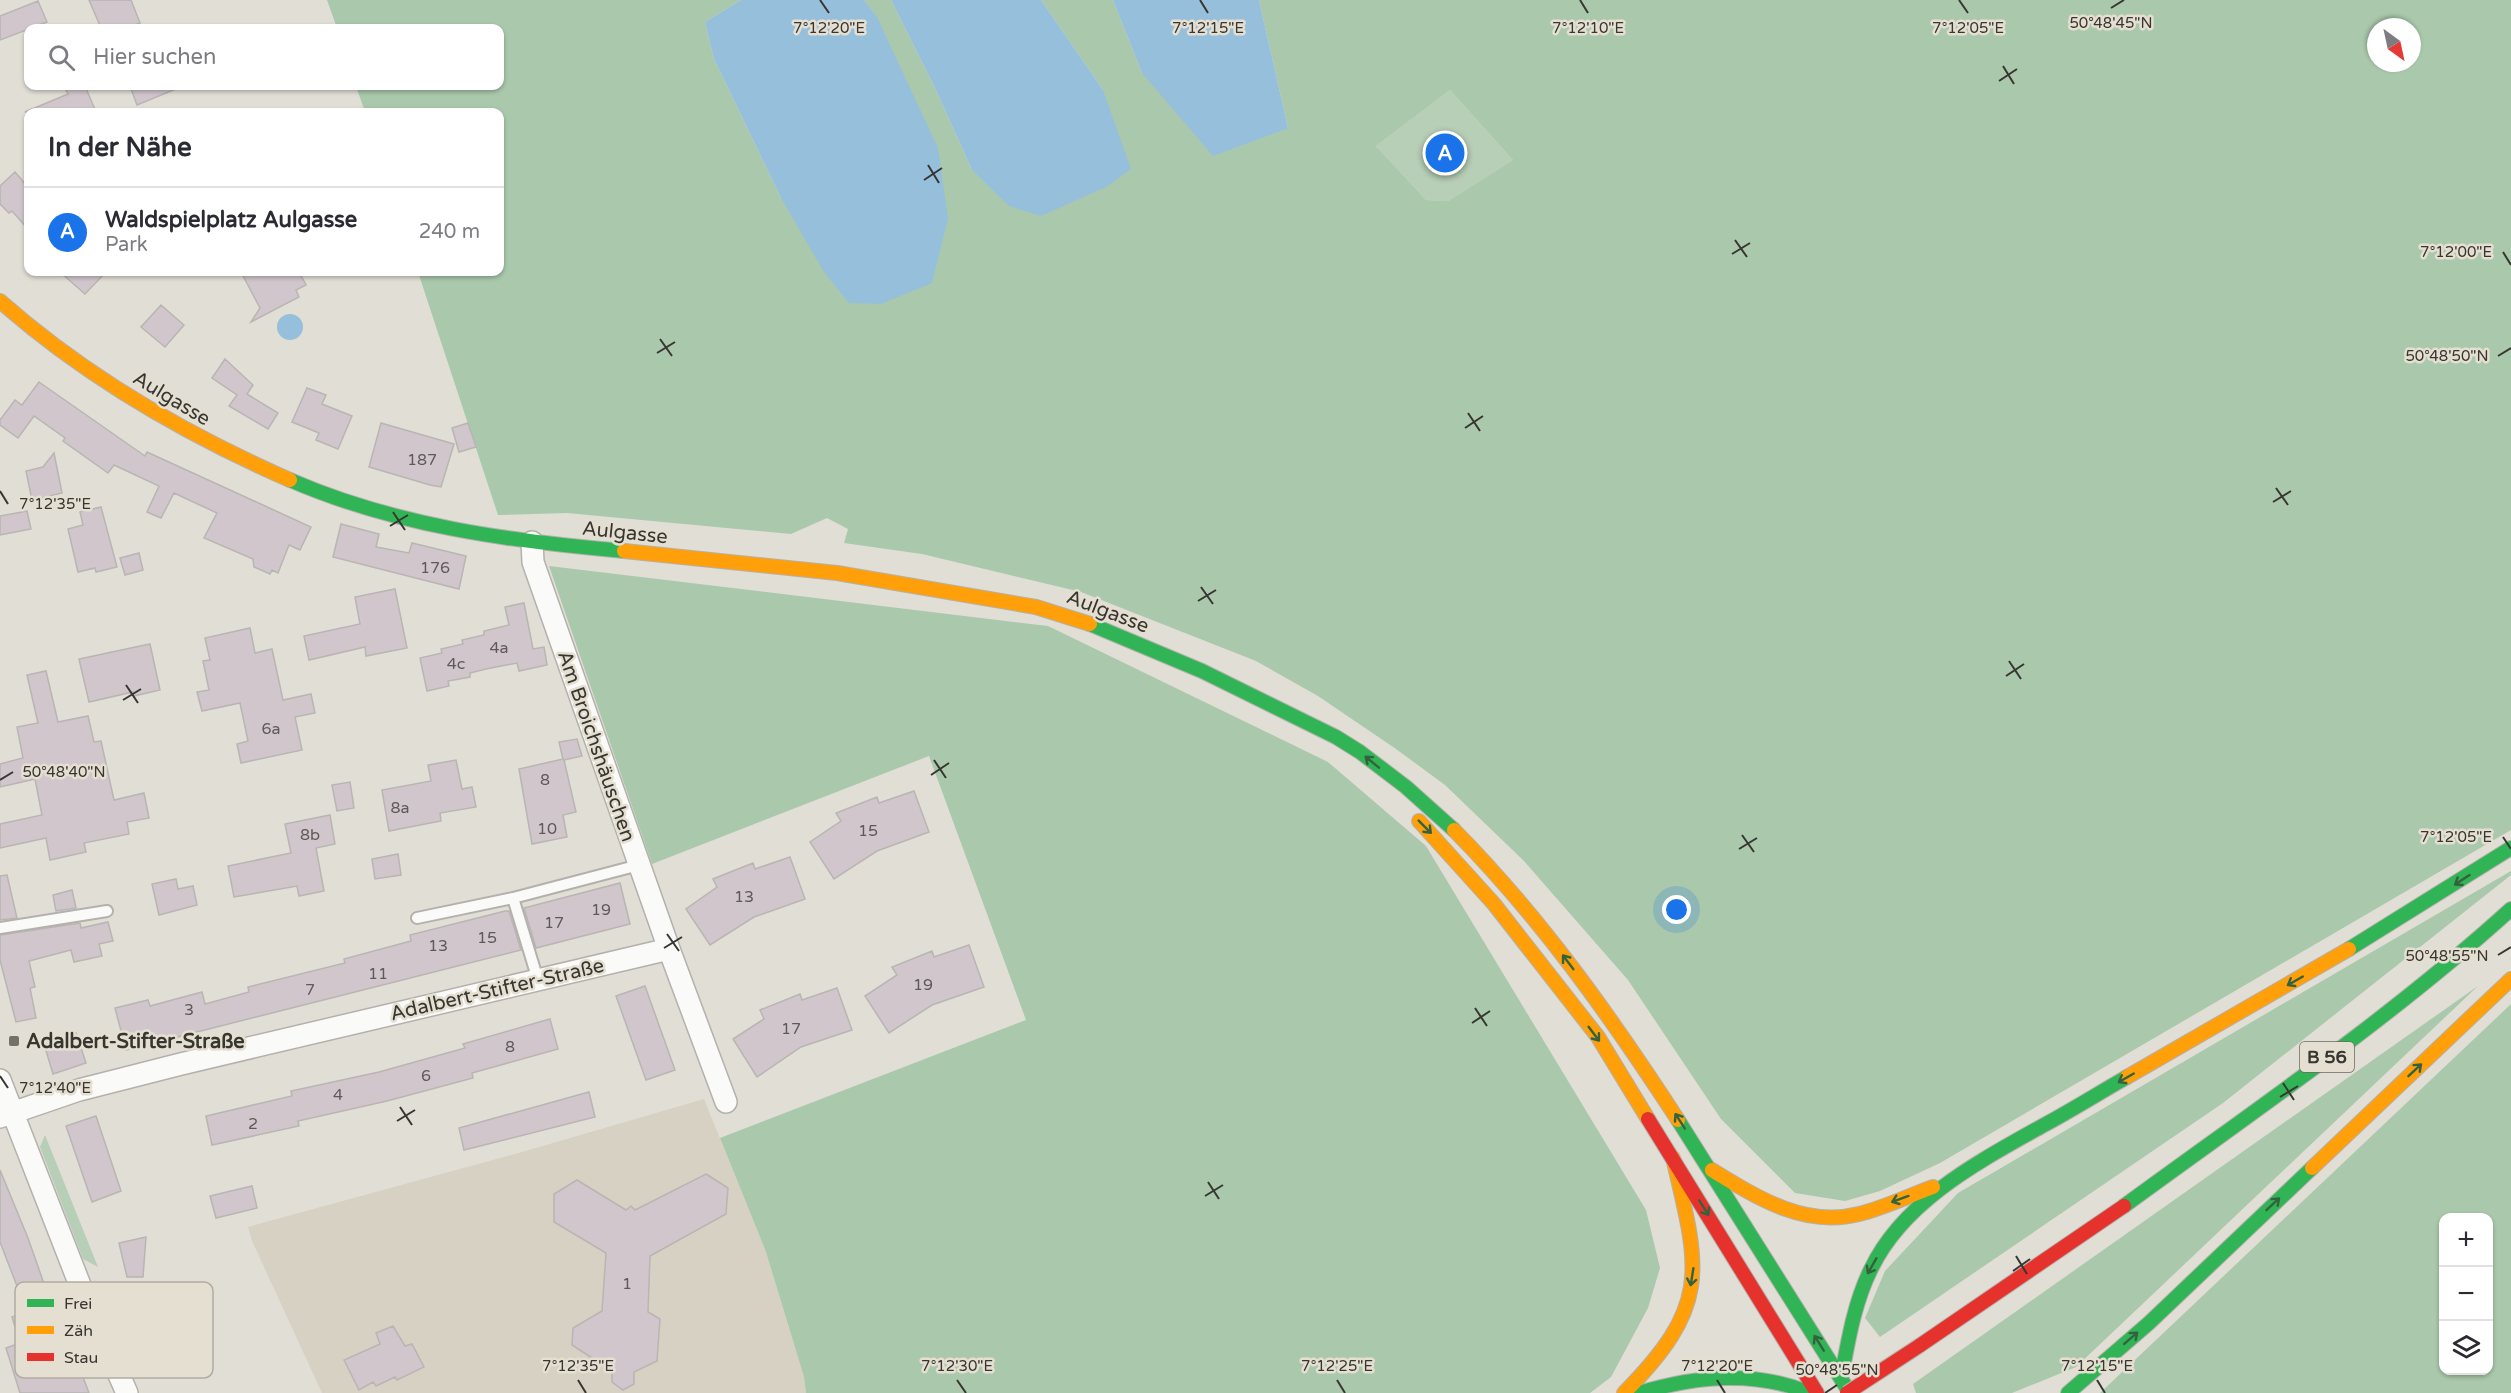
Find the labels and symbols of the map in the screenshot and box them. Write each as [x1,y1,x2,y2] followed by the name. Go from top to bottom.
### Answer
[2069,14,2153,32] text: 50°48'45"N
[2367,18,2421,72] north arrow
[793,19,865,37] text: 7°12'20"E
[1172,19,1244,37] text: 7°12'15"E
[1552,19,1624,37] text: 7°12'10"E
[1932,19,2004,37] text: 7°12'05"E
[1426,130,1464,176] pin: A
[2420,243,2492,261] text: 7°12'00"E
[2405,347,2489,365] text: 50°48'50"N
[128,366,215,431] street label: Aulgasse
[407,450,437,470] house number: 187
[19,495,91,513] text: 7°12'35"E
[581,517,669,549] street label: Aulgasse
[420,558,450,578] house number: 176
[1063,585,1152,639] street label: Aulgasse
[489,638,509,658] house number: 4a
[552,648,640,845] street label: Am Broichshäuschen
[447,654,465,674] house number: 4c
[261,719,281,739] house number: 6a
[1364,755,1380,768] one-way arrow
[22,763,106,781] text: 50°48'40"N
[540,770,550,790] house number: 8
[390,798,410,818] house number: 8a
[537,819,557,839] house number: 10
[1418,820,1432,835] one-way arrow
[858,821,878,841] house number: 15
[300,825,320,845] house number: 8b
[2420,828,2492,846] text: 7°12'05"E
[2454,874,2471,886] one-way arrow
[734,887,754,907] house number: 13
[1662,895,1691,924] your location
[591,900,611,920] house number: 19
[544,913,564,933] house number: 17
[477,928,497,948] house number: 15
[428,936,448,956] house number: 13
[2405,947,2489,965] text: 50°48'55"N
[388,954,606,1026] street label: Adalbert-Stifter-Straße
[1562,954,1574,970] one-way arrow
[368,964,388,984] house number: 11
[913,975,933,995] house number: 19
[2287,975,2304,987] one-way arrow
[305,980,315,1000] house number: 7
[184,1000,194,1020] house number: 3
[781,1019,801,1039] house number: 17
[1588,1025,1600,1041] one-way arrow
[26,1030,245,1054] place label: Adalbert-Stifter-Straße
[7,1034,21,1048] marker: Adalbert-Stifter-Straße
[505,1037,515,1057] house number: 8
[2300,1042,2354,1072] road number: B 56
[2407,1063,2422,1077] one-way arrow
[421,1066,431,1086] house number: 6
[2118,1072,2135,1084] one-way arrow
[19,1079,91,1097] text: 7°12'40"E
[333,1085,343,1105] house number: 4
[248,1114,258,1134] house number: 2
[1674,1114,1686,1130] one-way arrow
[1891,1194,1910,1205] one-way arrow
[2266,1197,2281,1211] one-way arrow
[1698,1199,1710,1216] one-way arrow
[1866,1257,1878,1274] one-way arrow
[1687,1267,1698,1287] one-way arrow
[622,1274,632,1294] house number: 1
[15,1282,213,1378] legend
[64,1294,92,1314] text: Frei
[64,1321,93,1341] text: Zäh
[2124,1331,2139,1345] one-way arrow
[1812,1335,1824,1352] one-way arrow
[64,1348,98,1368] text: Stau
[542,1357,614,1375] text: 7°12'35"E
[921,1357,993,1375] text: 7°12'30"E
[1301,1357,1373,1375] text: 7°12'25"E
[1681,1357,1753,1375] text: 7°12'20"E
[2061,1357,2133,1375] text: 7°12'15"E
[1795,1361,1879,1379] text: 50°48'55"N

